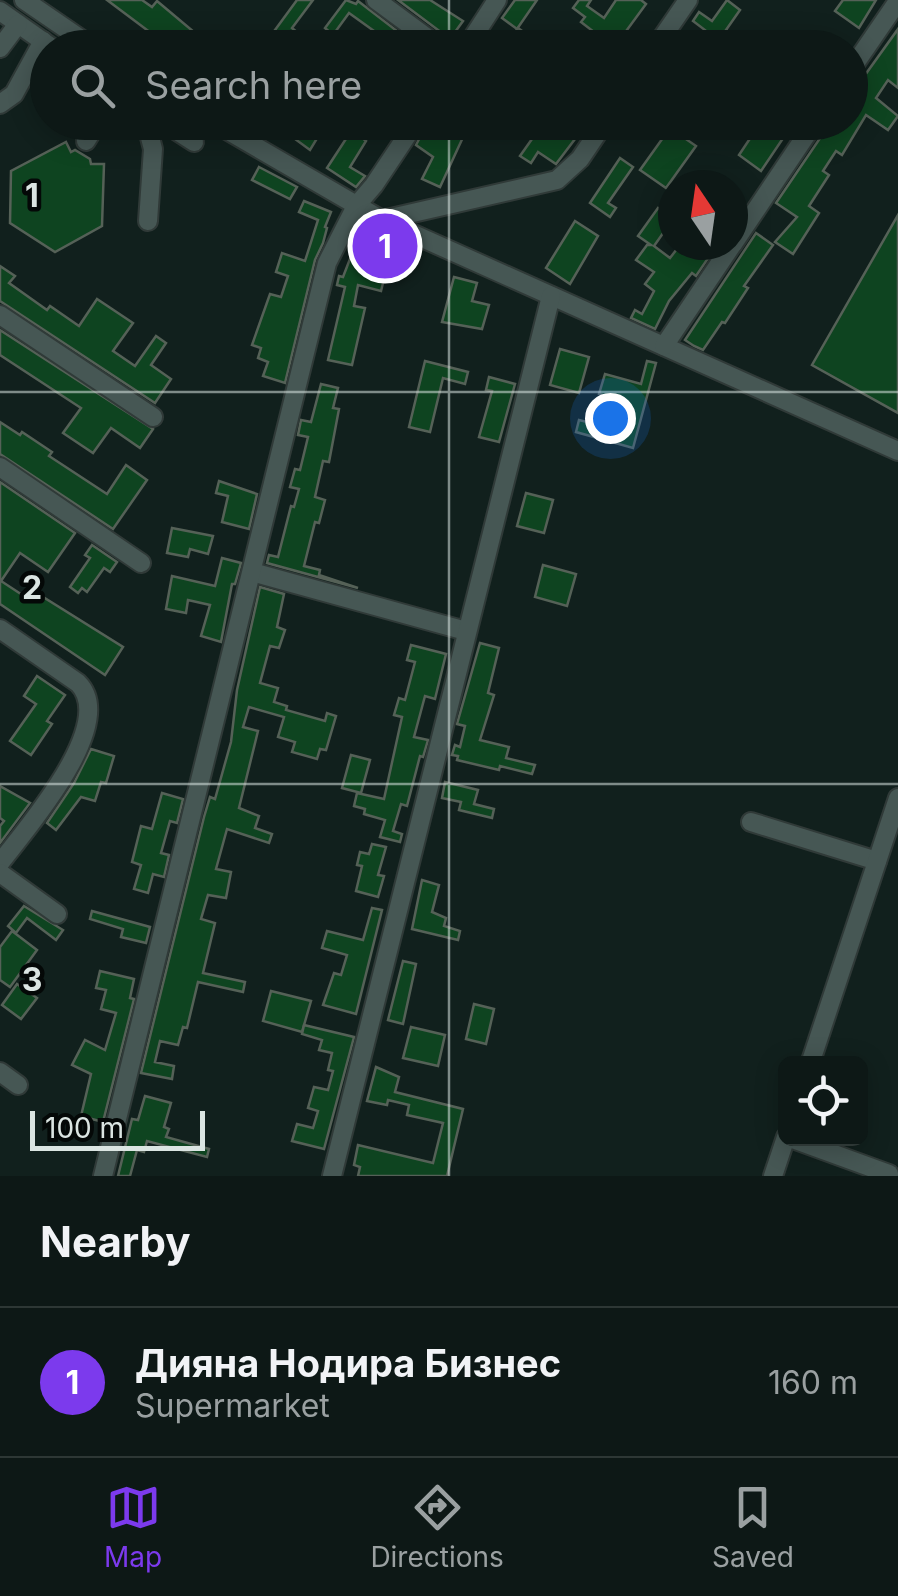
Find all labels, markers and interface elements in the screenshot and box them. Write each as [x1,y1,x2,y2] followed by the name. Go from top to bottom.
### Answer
[30,30,868,140] search box
[65,58,120,113] icon: search
[145,62,362,108] text: Search here
[658,170,748,260] north arrow
[25,176,39,215] text: 1
[352,208,418,284] pin: 1
[585,393,636,444] your location
[22,568,42,607] text: 2
[22,960,42,999] text: 3
[778,1056,868,1146] map controls
[778,1056,868,1146] button: locate
[30,1106,205,1150] scale bar
[45,1111,124,1145] text: 100 m
[40,1216,191,1267] text: Nearby
[135,1340,561,1386] text: Дияна Нодира Бизнес
[66,1363,79,1402] text: 1
[768,1363,858,1402] text: 160 m
[135,1386,330,1425] text: Supermarket
[104,1480,162,1574] tab: Map
[370,1480,504,1574] tab: Directions
[712,1480,794,1574] tab: Saved

